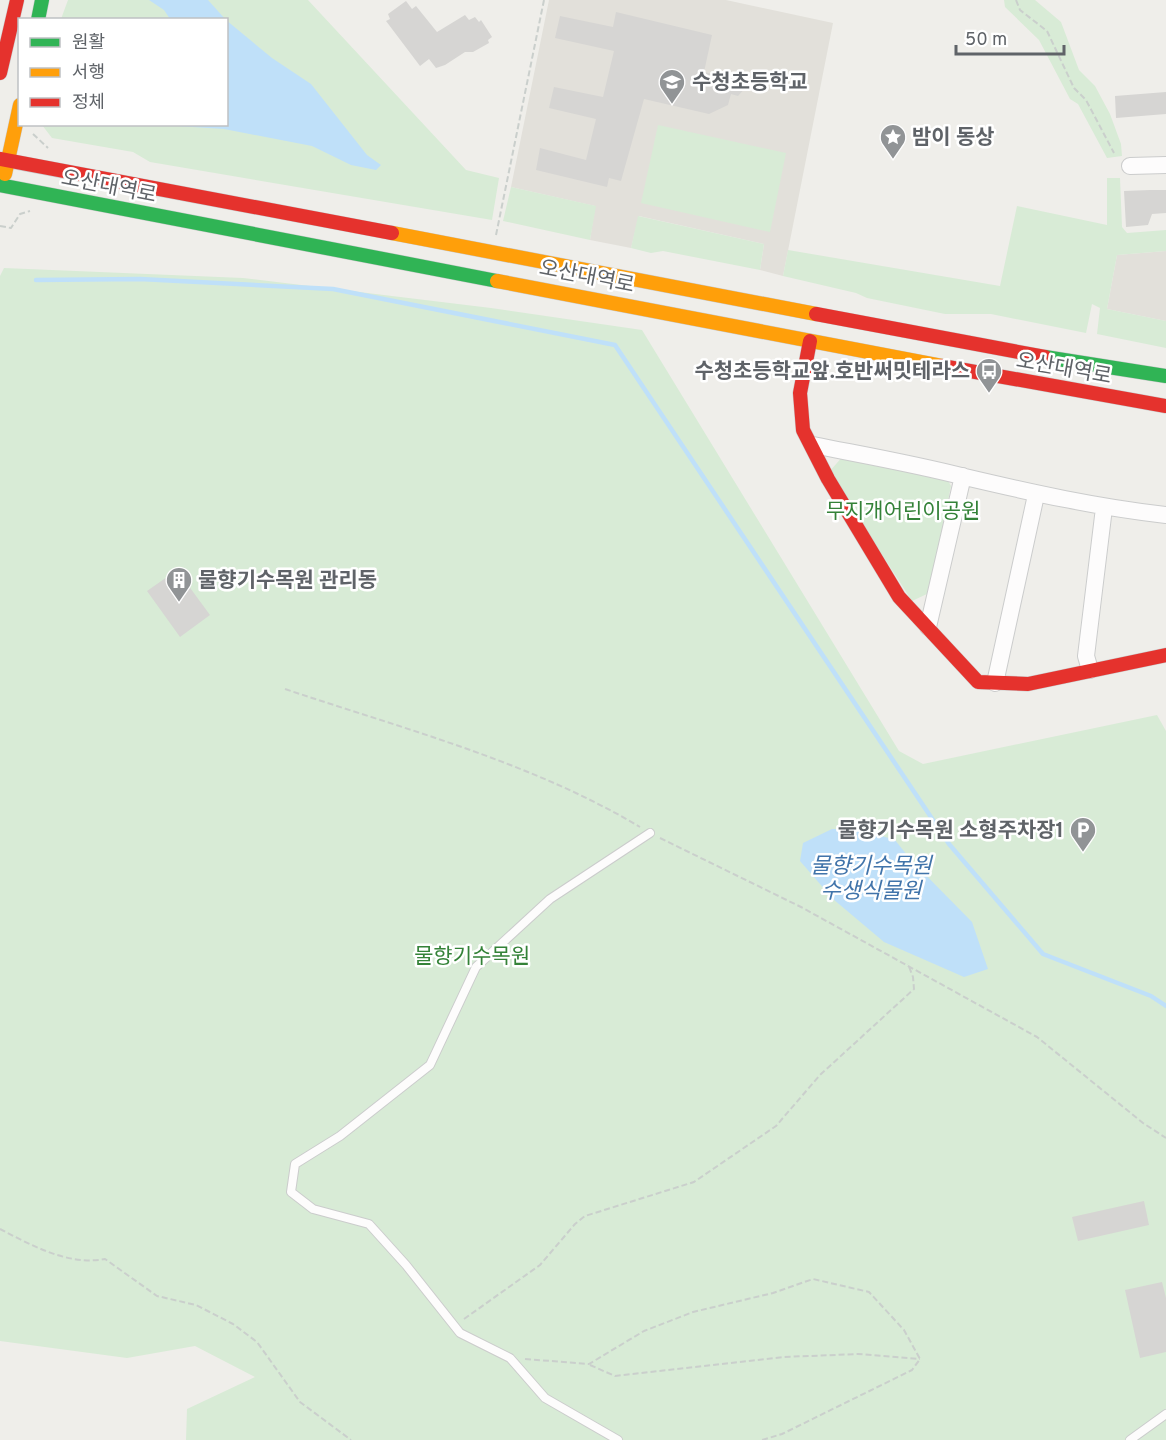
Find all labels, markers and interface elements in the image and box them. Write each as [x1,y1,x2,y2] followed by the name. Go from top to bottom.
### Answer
[18,18,228,126] legend
[956,18,1064,56] scale bar
[965,29,1007,52] text: 50 m
[72,32,105,55] text: 원활
[72,62,105,85] text: 서행
[657,67,687,105] school or university icon: 수청초등학교
[692,70,808,97] place label: 수청초등학교
[72,92,105,115] text: 정체
[878,122,908,160] place icon: 밤이 동상
[912,125,995,152] place label: 밤이 동상
[59,165,159,210] street label: 오산대역로
[537,255,637,300] street label: 오산대역로
[1014,348,1114,391] street label: 오산대역로
[974,356,1004,394] bus stop icon: 수청초등학교앞.호반써밋테라스
[694,359,970,386] place label: 수청초등학교앞.호반써밋테라스
[826,499,980,526] park label: 무지개어린이공원
[164,565,194,603] building icon: 물향기수목원 관리동
[198,568,377,595] place label: 물향기수목원 관리동
[1068,815,1098,853] parking icon: 물향기수목원 소형주차장1
[838,818,1064,845] place label: 물향기수목원 소형주차장1
[810,854,933,906] water label: 물향기수목원 수생식물원
[414,944,530,971] park label: 물향기수목원

